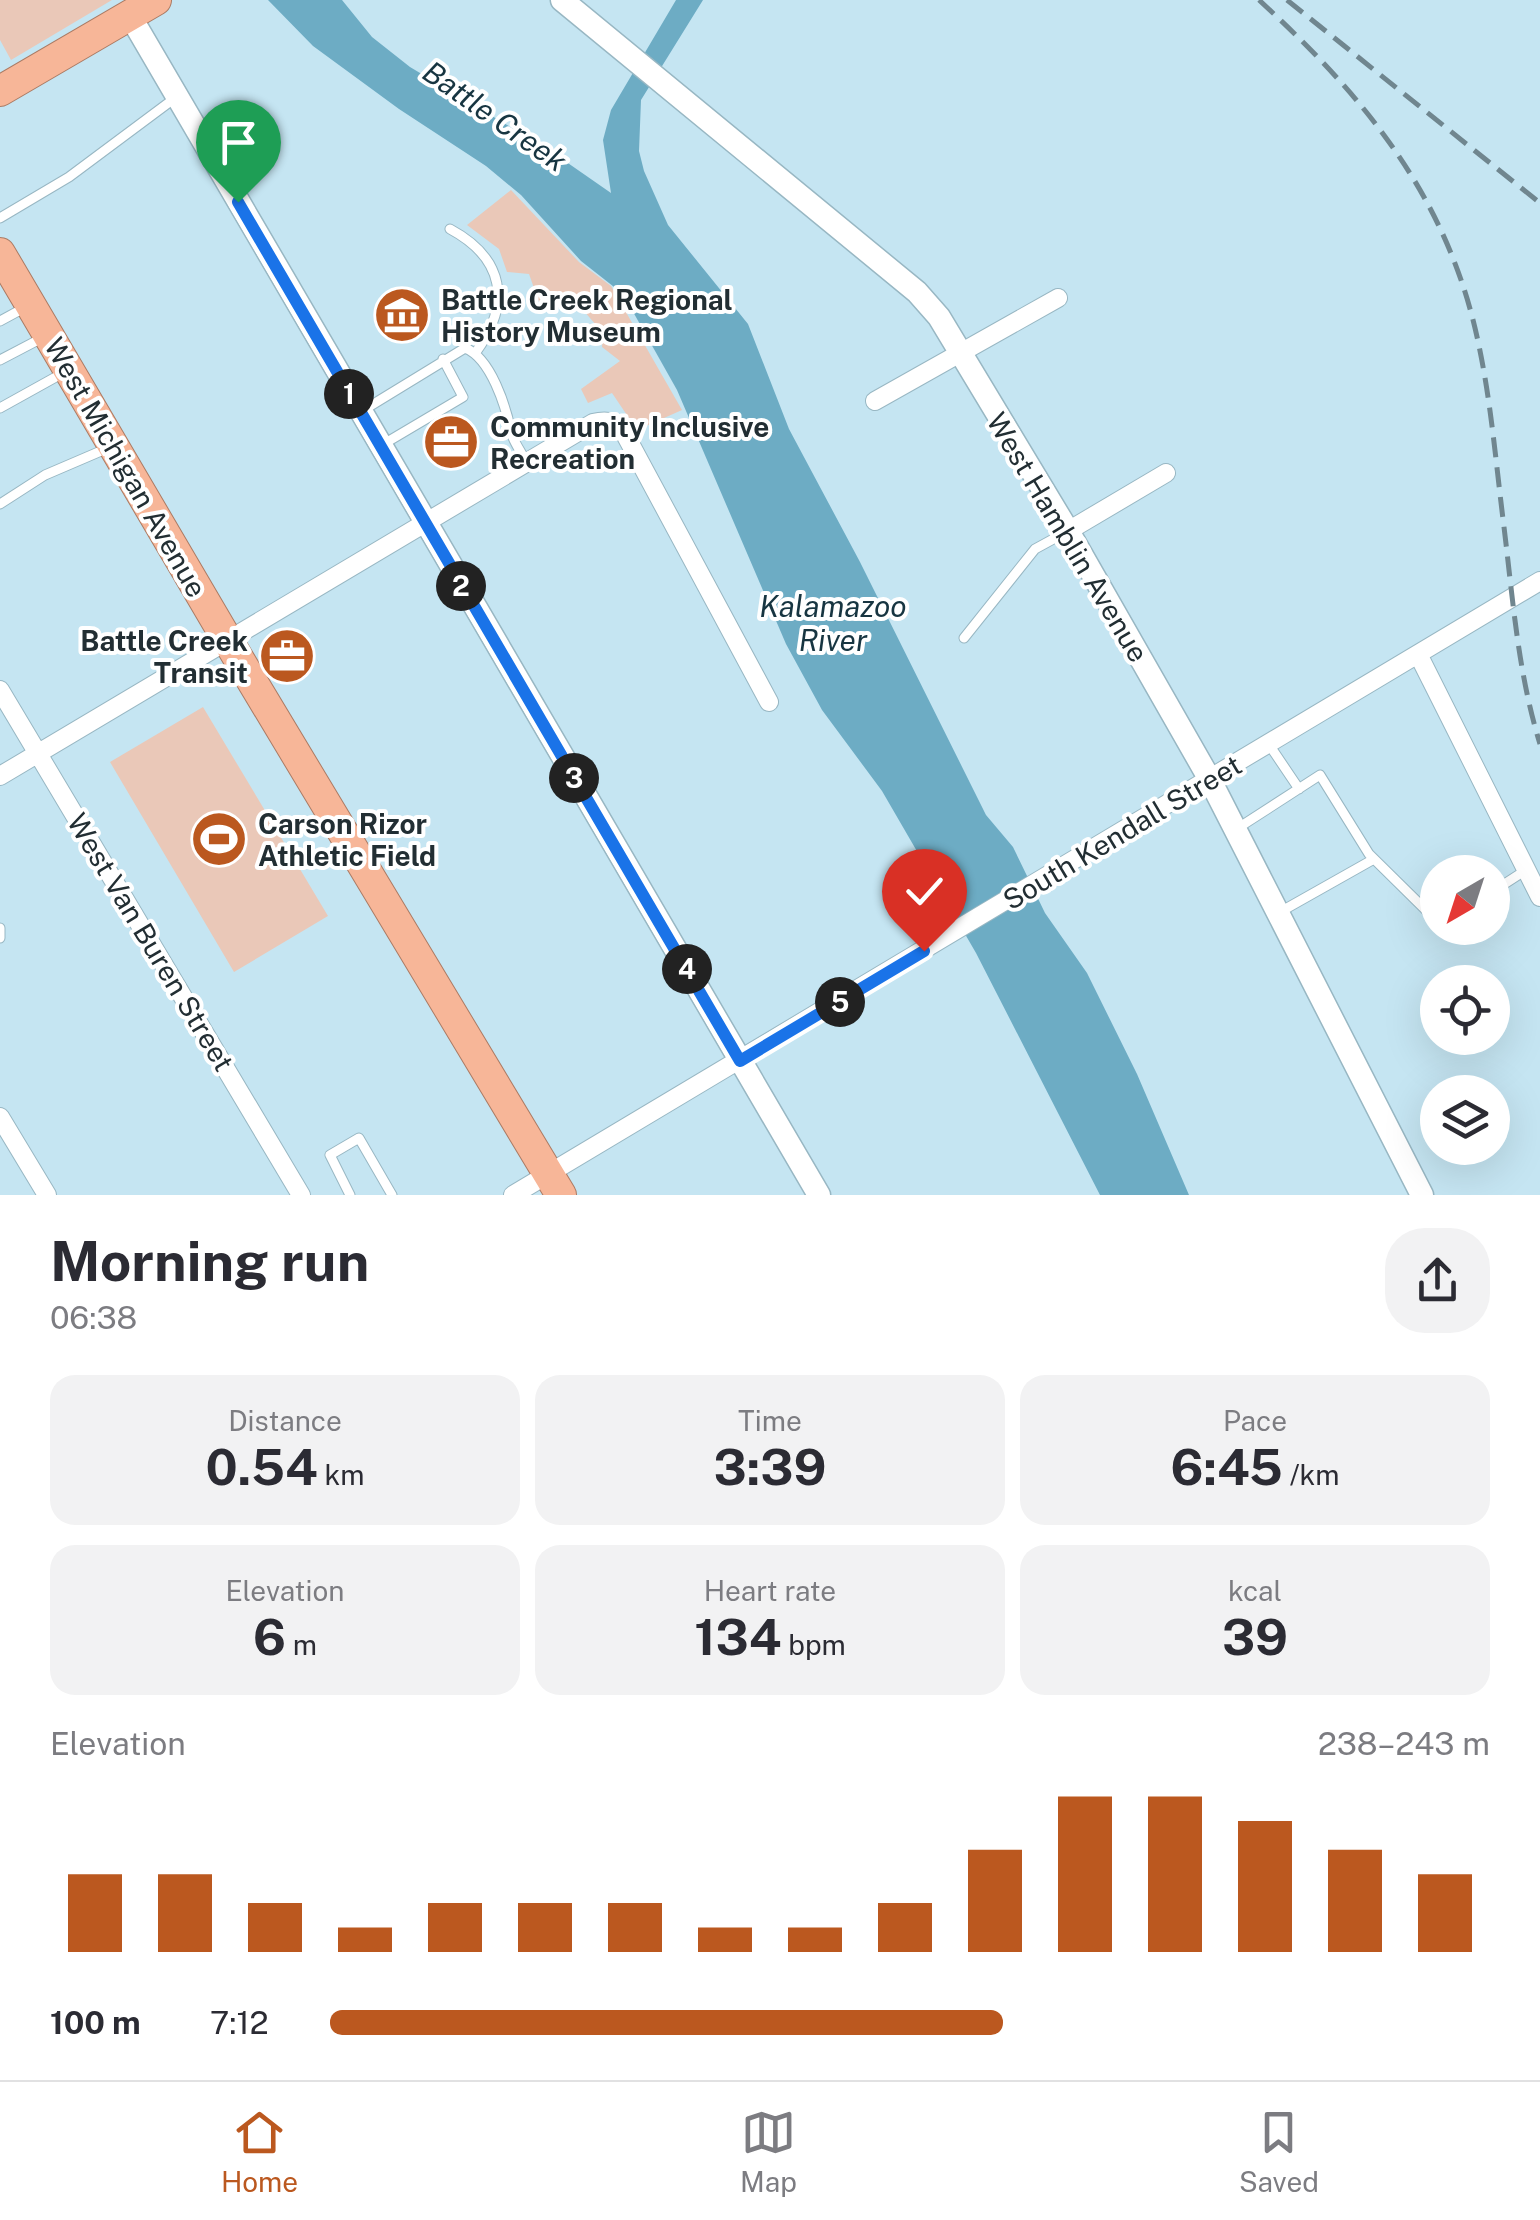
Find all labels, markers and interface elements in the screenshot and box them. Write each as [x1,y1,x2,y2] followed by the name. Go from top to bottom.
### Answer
[416,53,575,179] water label: Battle Creek
[196,100,281,203] pin
[211,115,266,170] icon: arrive
[441,283,733,348] place label: Battle Creek Regional History Museum
[372,285,432,345] museum icon: Battle Creek Regional History Museum
[38,331,214,603] street label: West Michigan Avenue
[324,369,374,419] pin: 1
[343,377,355,410] text: 1
[980,406,1156,668] street label: West Hamblin Avenue
[490,410,769,475] place label: Community Inclusive Recreation
[421,412,481,472] office icon: Community Inclusive Recreation
[436,561,486,611] pin: 2
[452,569,470,602] text: 2
[759,588,907,658] water label: Kalamazoo River
[80,624,248,689] place label: Battle Creek Transit
[257,626,317,686] office icon: Battle Creek Transit
[997,748,1247,916] street label: South Kendall Street
[549,753,599,803] pin: 3
[565,761,583,794] text: 3
[61,807,241,1077] street label: West Van Buren Street
[258,807,436,872] place label: Carson Rizor Athletic Field
[189,809,249,869] sports icon: Carson Rizor Athletic Field
[882,849,967,952] pin
[1420,855,1510,945] north arrow
[1420,855,1510,1165] map controls
[897,864,952,919] icon: check
[662,944,712,994] pin: 4
[678,952,696,985] text: 4
[1420,965,1510,1055] button: locate
[815,977,865,1027] pin: 5
[831,985,849,1018] text: 5
[1420,1075,1510,1165] button: layers
[1385,1228,1490,1333] button: share
[50,1229,369,1293] text: Morning run
[50,1299,137,1336] text: 06:38
[228,1404,342,1437] text: Distance
[738,1404,802,1437] text: Time
[1223,1404,1287,1437] text: Pace
[205,1437,318,1496] text: 0.54
[714,1437,826,1496] text: 3:39
[1171,1437,1283,1496] text: 6:45
[318,1458,365,1491] text: km
[1283,1458,1339,1491] text: /km
[226,1574,344,1607] text: Elevation
[704,1574,836,1607] text: Heart rate
[1228,1574,1282,1607] text: kcal
[253,1607,286,1666] text: 6
[694,1607,781,1666] text: 134
[1222,1607,1288,1666] text: 39
[286,1628,317,1661] text: m
[781,1628,846,1661] text: bpm
[50,1725,186,1762] text: Elevation
[1318,1725,1490,1762] text: 238–243 m
[50,2004,141,2041] text: 100 m
[210,2004,269,2041] text: 7:12
[221,2105,298,2198] tab: Home
[740,2105,797,2198] tab: Map
[1239,2105,1319,2198] tab: Saved

